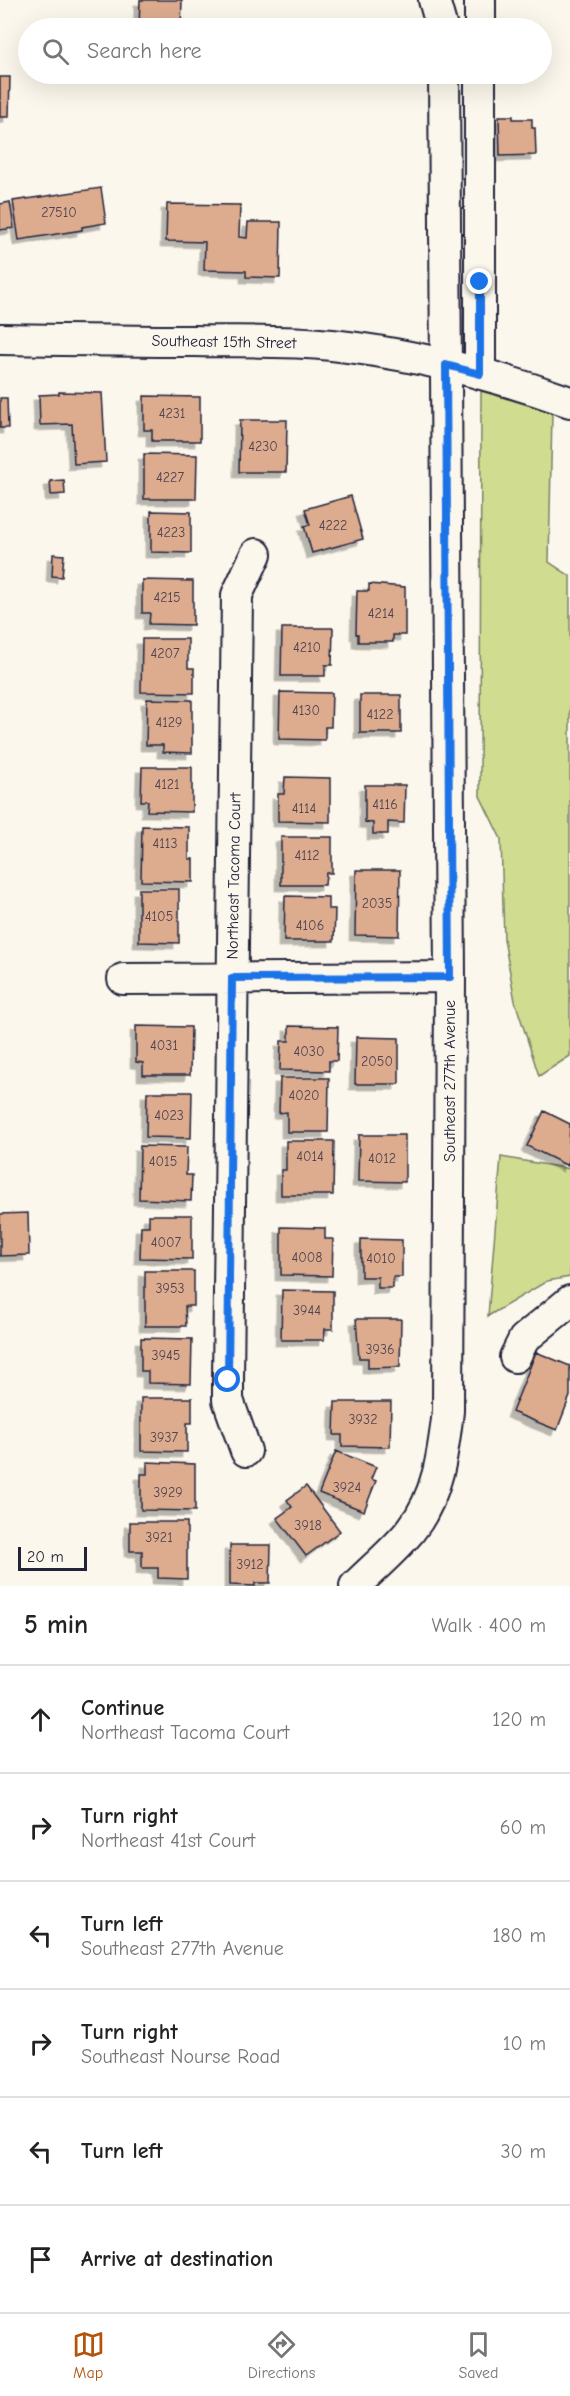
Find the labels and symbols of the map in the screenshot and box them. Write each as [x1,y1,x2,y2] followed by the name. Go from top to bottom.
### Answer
[41,204,77,221] house number: 27510
[466,268,492,294] route end
[151,332,297,352] street label: Southeast 15th Street
[159,405,185,422] house number: 4231
[248,438,278,455] house number: 4230
[156,469,184,486] house number: 4227
[319,517,347,534] house number: 4222
[157,524,185,541] house number: 4223
[153,589,181,606] house number: 4215
[368,605,394,622] house number: 4214
[293,639,321,656] house number: 4210
[150,645,180,662] house number: 4207
[292,702,320,719] house number: 4130
[367,706,393,723] house number: 4122
[155,714,183,731] house number: 4129
[154,776,180,793] house number: 4121
[224,792,244,960] street label: Northeast Tacoma Court
[372,796,398,813] house number: 4116
[292,800,317,817] house number: 4114
[153,835,177,852] house number: 4113
[294,847,320,864] house number: 4112
[362,895,392,912] house number: 2035
[145,908,173,925] house number: 4105
[296,917,324,934] house number: 4106
[441,1000,459,1162] street label: Southeast 277th Avenue
[150,1037,178,1054] house number: 4031
[294,1043,324,1060] house number: 4030
[361,1053,393,1070] house number: 2050
[288,1087,320,1104] house number: 4020
[154,1107,184,1124] house number: 4023
[296,1148,324,1165] house number: 4014
[368,1150,396,1167] house number: 4012
[149,1153,177,1170] house number: 4015
[151,1234,182,1251] house number: 4007
[291,1249,323,1266] house number: 4008
[366,1250,396,1267] house number: 4010
[155,1280,185,1297] house number: 3953
[293,1302,321,1319] house number: 3944
[365,1341,395,1358] house number: 3936
[152,1347,180,1364] house number: 3945
[214,1366,240,1392] route start
[349,1411,377,1428] house number: 3932
[150,1429,178,1446] house number: 3937
[333,1479,361,1496] house number: 3924
[153,1484,183,1501] house number: 3929
[294,1517,322,1534] house number: 3918
[145,1529,173,1546] house number: 3921
[18,1544,87,1572] scale bar
[236,1556,264,1573] house number: 3912

